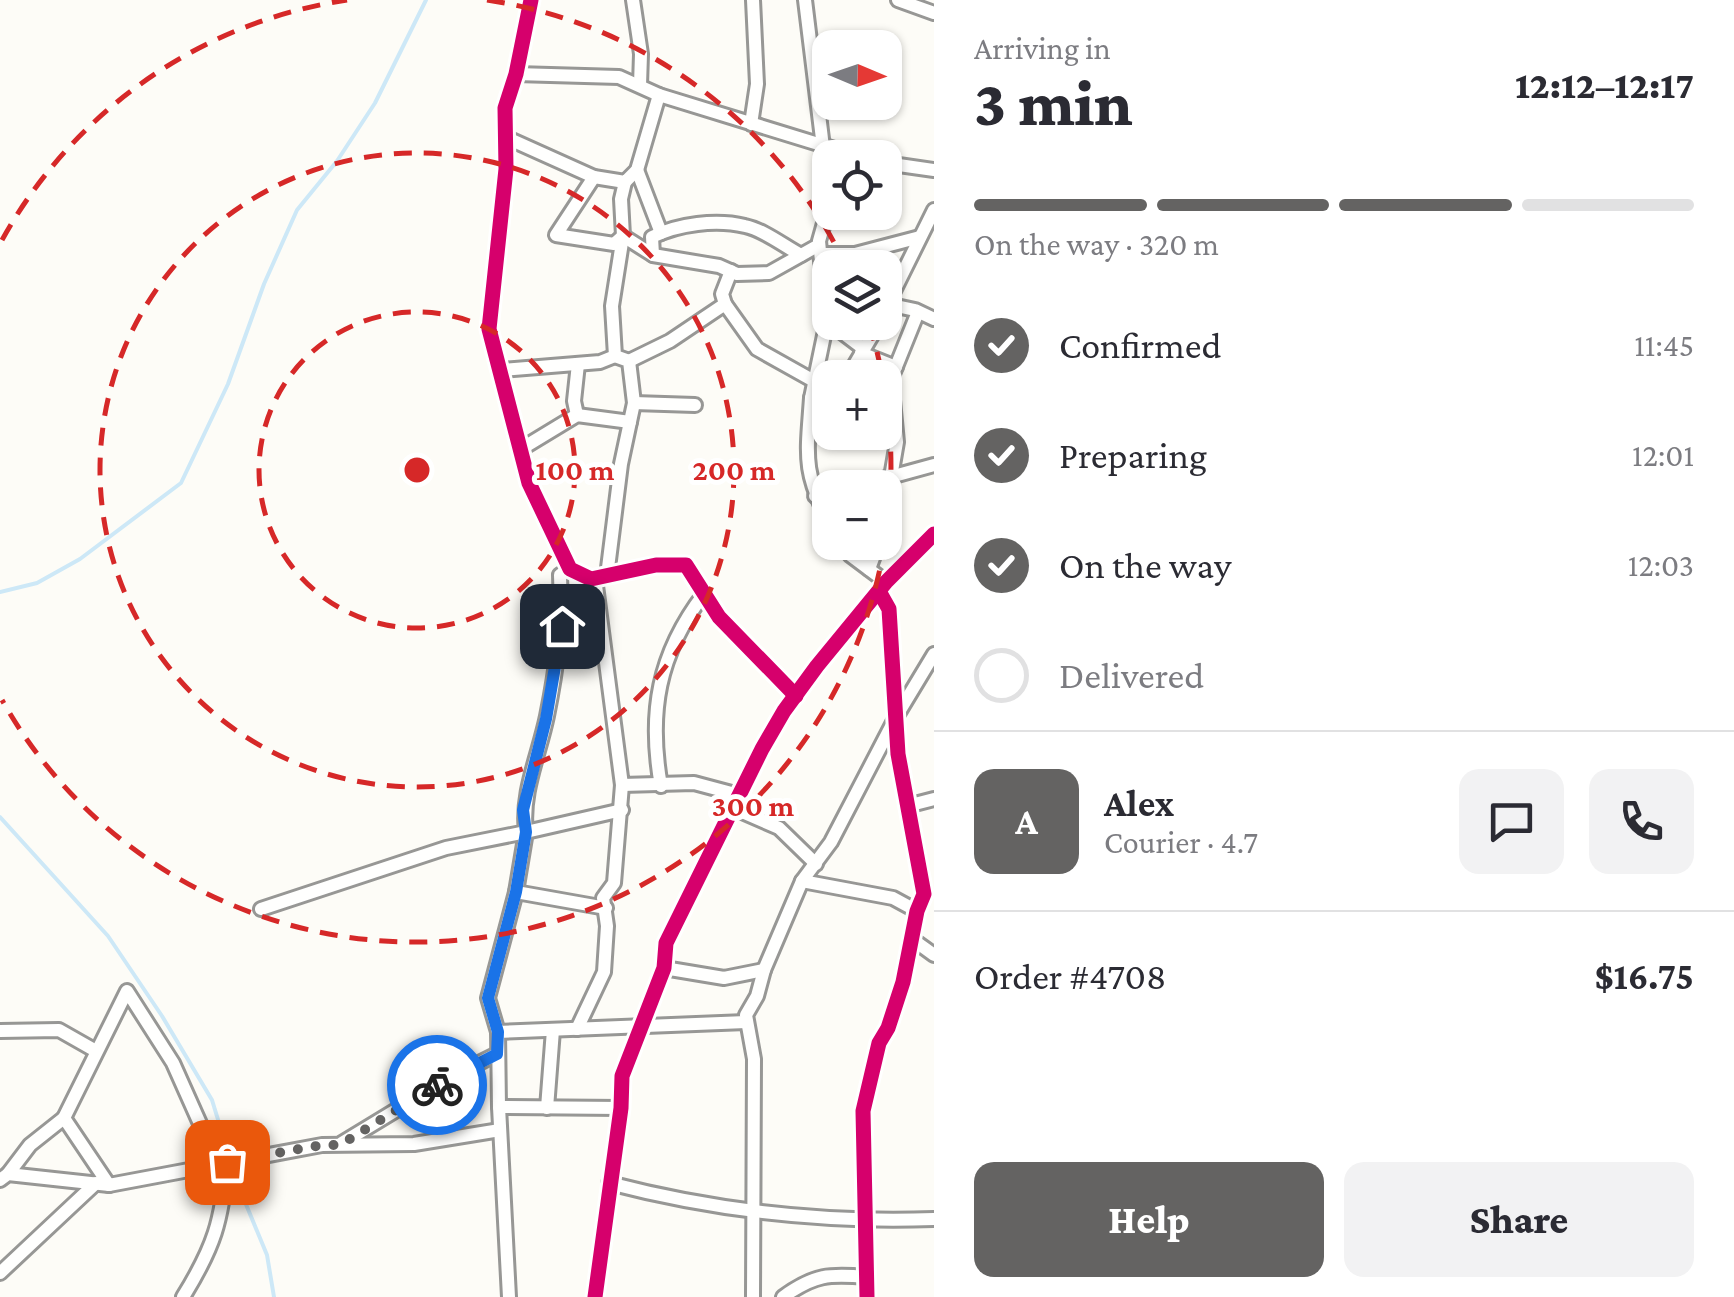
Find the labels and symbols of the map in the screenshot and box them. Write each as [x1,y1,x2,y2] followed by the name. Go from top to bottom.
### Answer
[812,30,902,120] north arrow
[399,452,435,488] centre of rings
[536,453,615,486] text: 100 m
[693,453,776,486] text: 200 m
[520,584,605,669] pin
[712,789,795,822] text: 300 m
[387,1035,487,1135] courier
[185,1120,270,1205] pin

